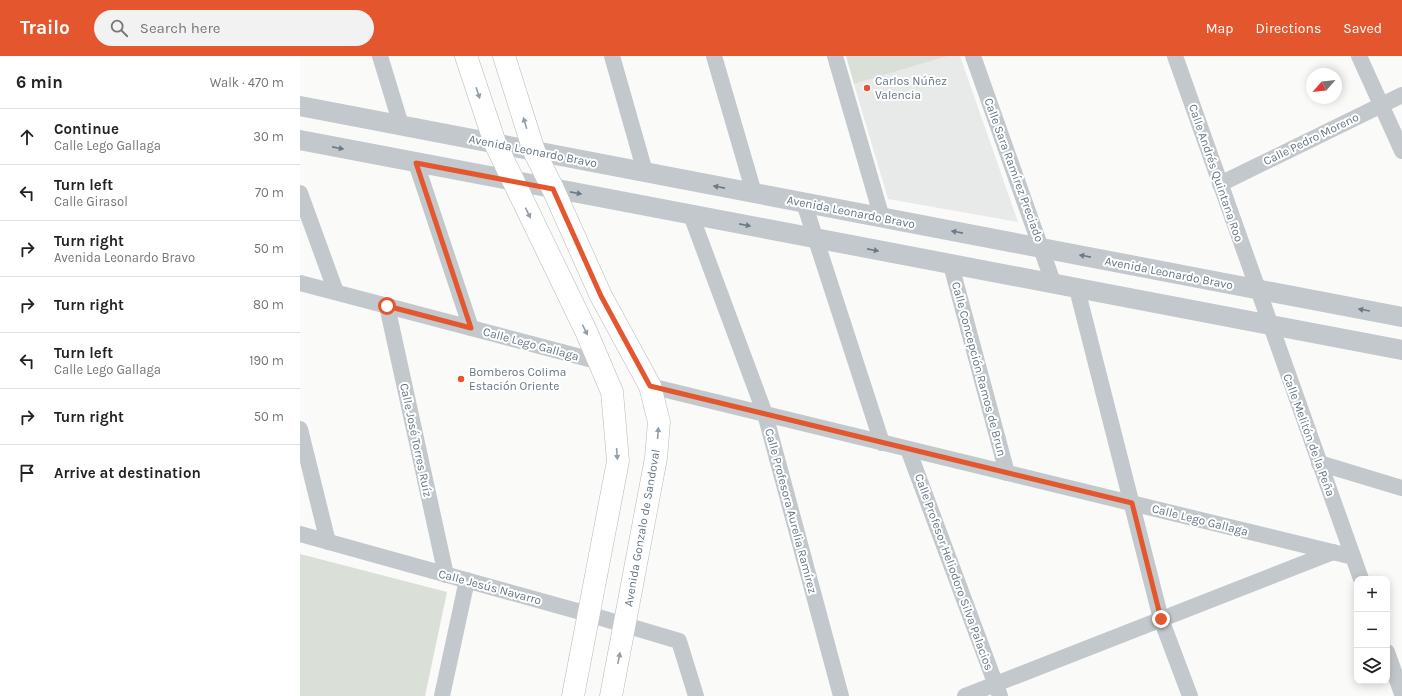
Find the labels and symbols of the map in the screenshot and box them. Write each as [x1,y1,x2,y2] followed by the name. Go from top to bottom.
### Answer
[1306,68,1342,104] north arrow
[875,74,947,102] place label: Carlos Núñez Valencia
[862,83,872,93] marker: Carlos Núñez Valencia
[476,87,482,99] one-way arrow
[981,96,1047,244] street label: Calle Sara Ramírez Preciado
[1186,102,1246,244] street label: Calle Andrés Quintana Roo
[1261,110,1361,168] street label: Calle Pedro Moreno
[522,117,528,129] one-way arrow
[468,132,598,170] street label: Avenida Leonardo Bravo
[332,145,344,151] one-way arrow
[713,183,725,189] one-way arrow
[570,190,582,196] one-way arrow
[786,193,916,231] street label: Avenida Leonardo Bravo
[525,207,531,219] one-way arrow
[739,223,751,229] one-way arrow
[951,229,963,235] one-way arrow
[867,247,879,253] one-way arrow
[1079,253,1091,259] one-way arrow
[1104,254,1234,292] street label: Avenida Leonardo Bravo
[949,280,1009,458] street label: Calle Concepción Ramos de Brun
[378,297,396,315] route start
[1358,306,1370,312] one-way arrow
[482,324,580,364] street label: Calle Lego Gallaga
[582,324,588,335] one-way arrow
[469,365,566,393] place label: Bomberos Colima Estación Oriente
[1280,372,1338,498] street label: Calle Melitón de la Peña
[456,374,466,384] marker: Bomberos Colima Estación Oriente
[397,382,435,498] street label: Calle José Torres Ruíz
[655,426,661,439] one-way arrow
[762,427,820,595] street label: Calle Profesora Aurelia Ramírez
[614,448,621,460] one-way arrow
[621,448,663,608] street label: Avenida Gonzalo de Sandoval
[912,472,996,672] street label: Calle Profesor Heliodoro Silva Palacios
[1150,501,1250,539] street label: Calle Lego Gallaga
[437,567,543,607] street label: Calle Jesús Navarro
[1152,610,1170,628] route end
[616,652,622,664] one-way arrow

